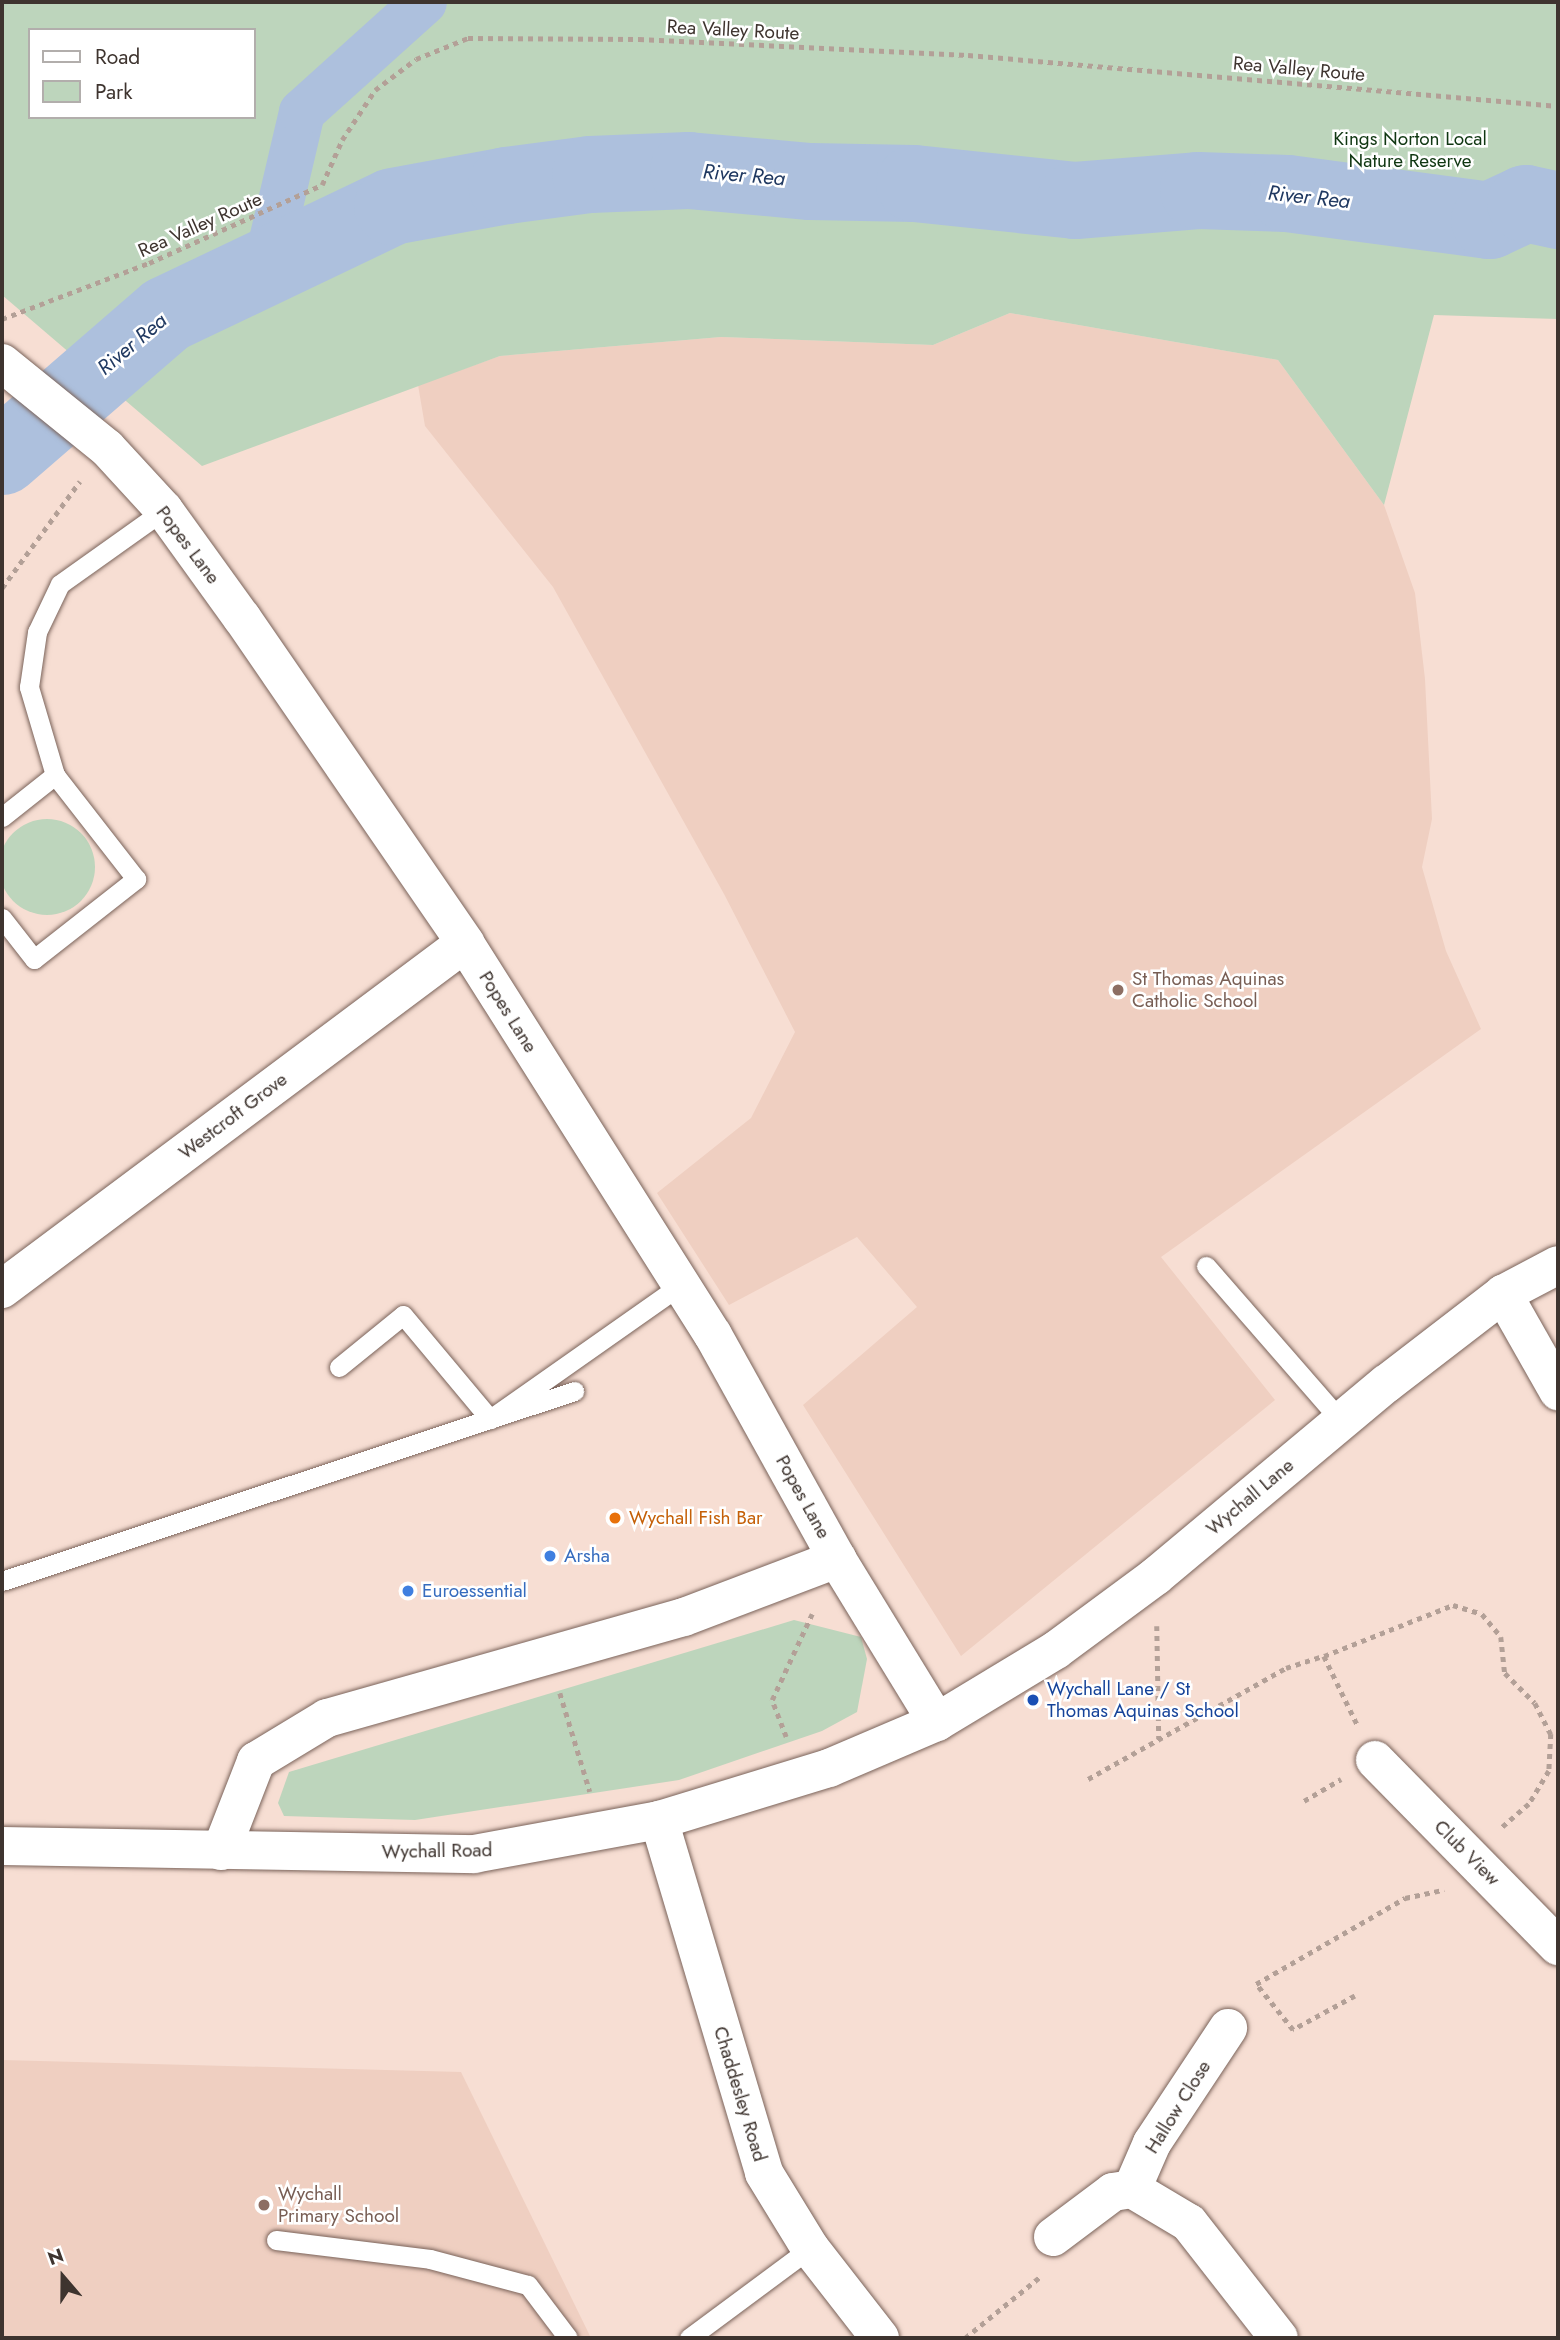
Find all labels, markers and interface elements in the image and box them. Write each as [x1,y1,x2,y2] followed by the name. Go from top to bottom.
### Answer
[666,15,800,45] street label: Rea Valley Route
[28,28,256,119] legend
[95,42,140,72] text: Road
[1232,52,1366,86] street label: Rea Valley Route
[95,77,132,107] text: Park
[1333,128,1487,172] park label: Kings Norton Local Nature Reserve
[702,159,786,191] water label: River Rea
[1267,180,1351,214] water label: River Rea
[135,188,265,262] street label: Rea Valley Route
[92,308,172,380] water label: River Rea
[151,502,225,588] street label: Popes Lane
[474,967,542,1057] street label: Popes Lane
[1132,968,1284,1012] place label: St Thomas Aquinas Catholic School
[1110,982,1126,998] marker: St Thomas Aquinas Catholic School
[174,1068,292,1164] street label: Westcroft Grove
[771,1451,835,1543] street label: Popes Lane
[1202,1454,1298,1540] street label: Wychall Lane
[629,1507,763,1529] place label: Wychall Fish Bar
[607,1510,623,1526] marker: Wychall Fish Bar
[564,1545,610,1567] place label: Arsha
[542,1548,558,1564] marker: Arsha
[422,1580,527,1602] place label: Euroessential
[400,1583,416,1599] marker: Euroessential
[1047,1678,1239,1722] place label: Wychall Lane / St Thomas Aquinas School
[1025,1692,1041,1708] marker: Wychall Lane / St Thomas Aquinas School
[1429,1815,1505,1891] street label: Club View
[382,1839,492,1863] street label: Wychall Road
[709,2024,771,2164] street label: Chaddesley Road
[1140,2056,1216,2158] street label: Hallow Close
[278,2183,399,2227] place label: Wychall Primary School
[256,2197,272,2213] marker: Wychall Primary School
[28,2242,98,2312] north arrow
[44,2242,67,2272] text: N

